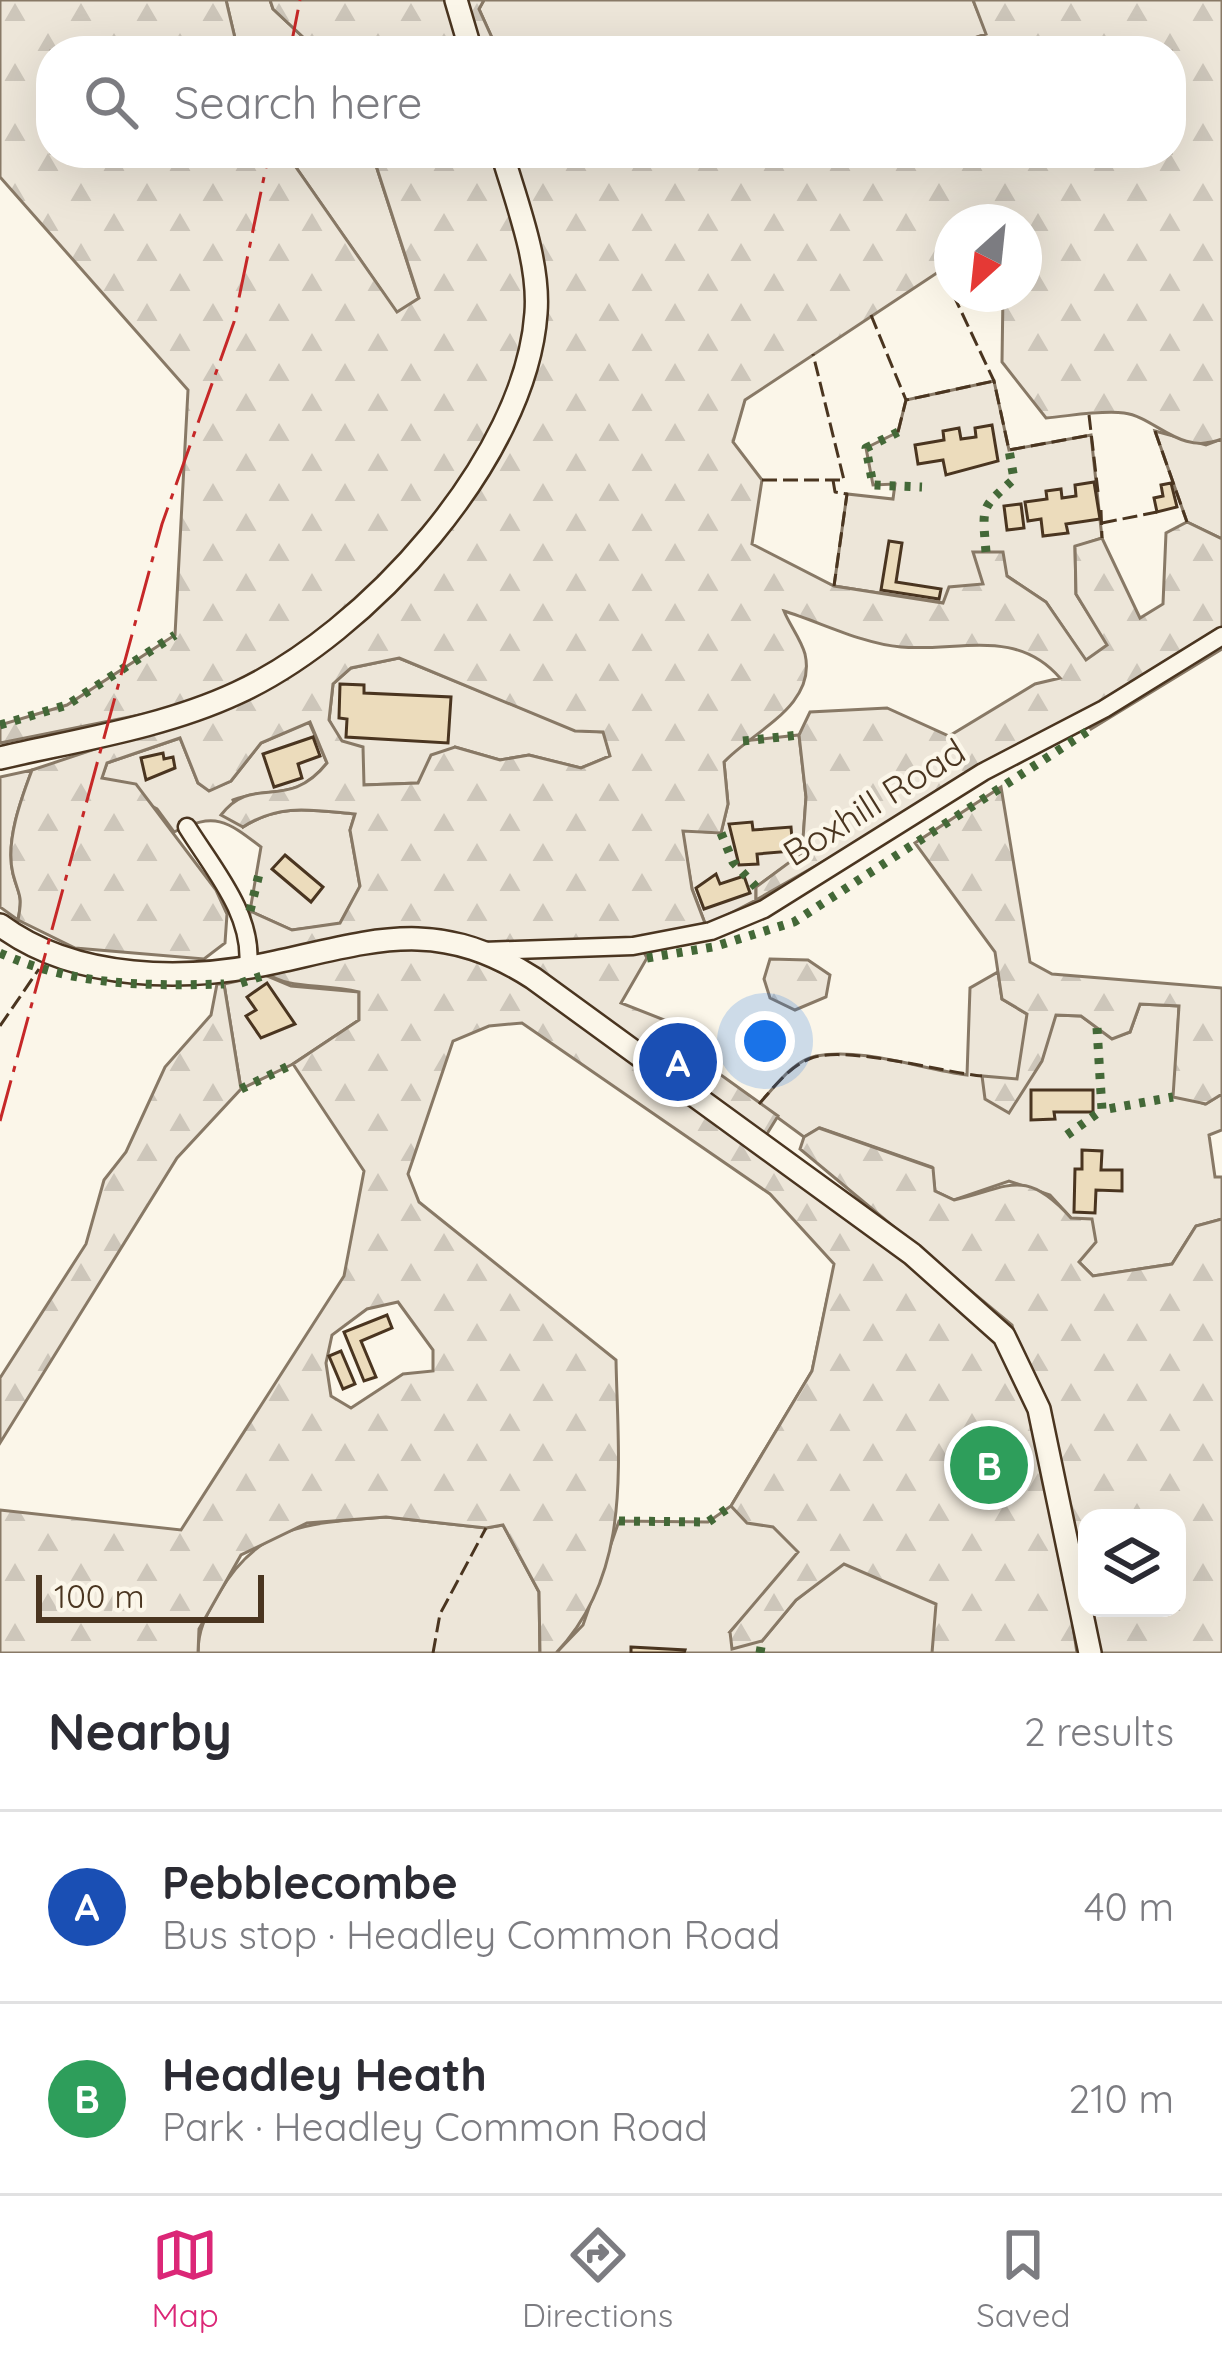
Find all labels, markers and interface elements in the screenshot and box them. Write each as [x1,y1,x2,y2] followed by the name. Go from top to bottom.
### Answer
[36,36,1186,168] search box
[78,69,144,135] icon: search
[174,74,422,130] text: Search here
[934,204,1042,312] north arrow
[774,728,973,875] street label: Boxhill Road
[735,1011,795,1071] your location
[639,1017,717,1107] pin: A
[950,1420,1028,1510] pin: B
[1078,1509,1186,1617] map controls
[1078,1509,1186,1617] button: layers
[36,1569,264,1622] scale bar
[54,1575,145,1616] text: 100 m
[48,1699,232,1763] text: Nearby
[1024,1707,1174,1756] text: 2 results
[162,1854,458,1910] text: Pebblecombe
[75,1882,99,1931] text: A
[1084,1882,1174,1931] text: 40 m
[162,1910,780,1959] text: Bus stop · Headley Common Road
[162,2046,487,2102] text: Headley Heath
[74,2074,100,2123] text: B
[1069,2074,1174,2123] text: 210 m
[162,2102,708,2151] text: Park · Headley Common Road
[152,2222,219,2335] tab: Map
[522,2222,673,2335] tab: Directions
[976,2222,1070,2335] tab: Saved

